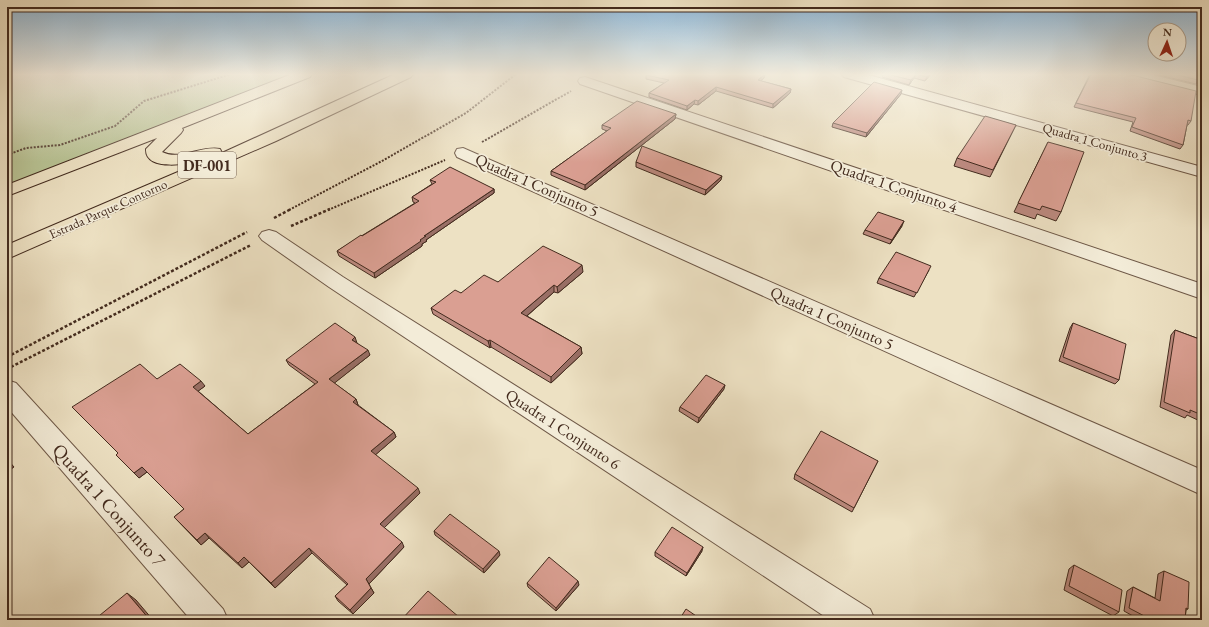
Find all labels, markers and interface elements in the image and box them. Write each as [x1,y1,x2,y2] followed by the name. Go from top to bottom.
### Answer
[1147,22,1187,62] north arrow
[1163,25,1172,39] text: N
[1041,119,1149,165] street label: Quadra 1 Conjunto 3
[472,148,602,222] street label: Quadra 1 Conjunto 5
[178,152,236,178] road number: DF-001
[828,154,961,218] street label: Quadra 1 Conjunto 4
[46,175,170,243] street label: Estrada Parque Contorno
[767,281,897,355] street label: Quadra 1 Conjunto 5
[502,384,625,474] street label: Quadra 1 Conjunto 6
[47,438,172,573] street label: Quadra 1 Conjunto 7

